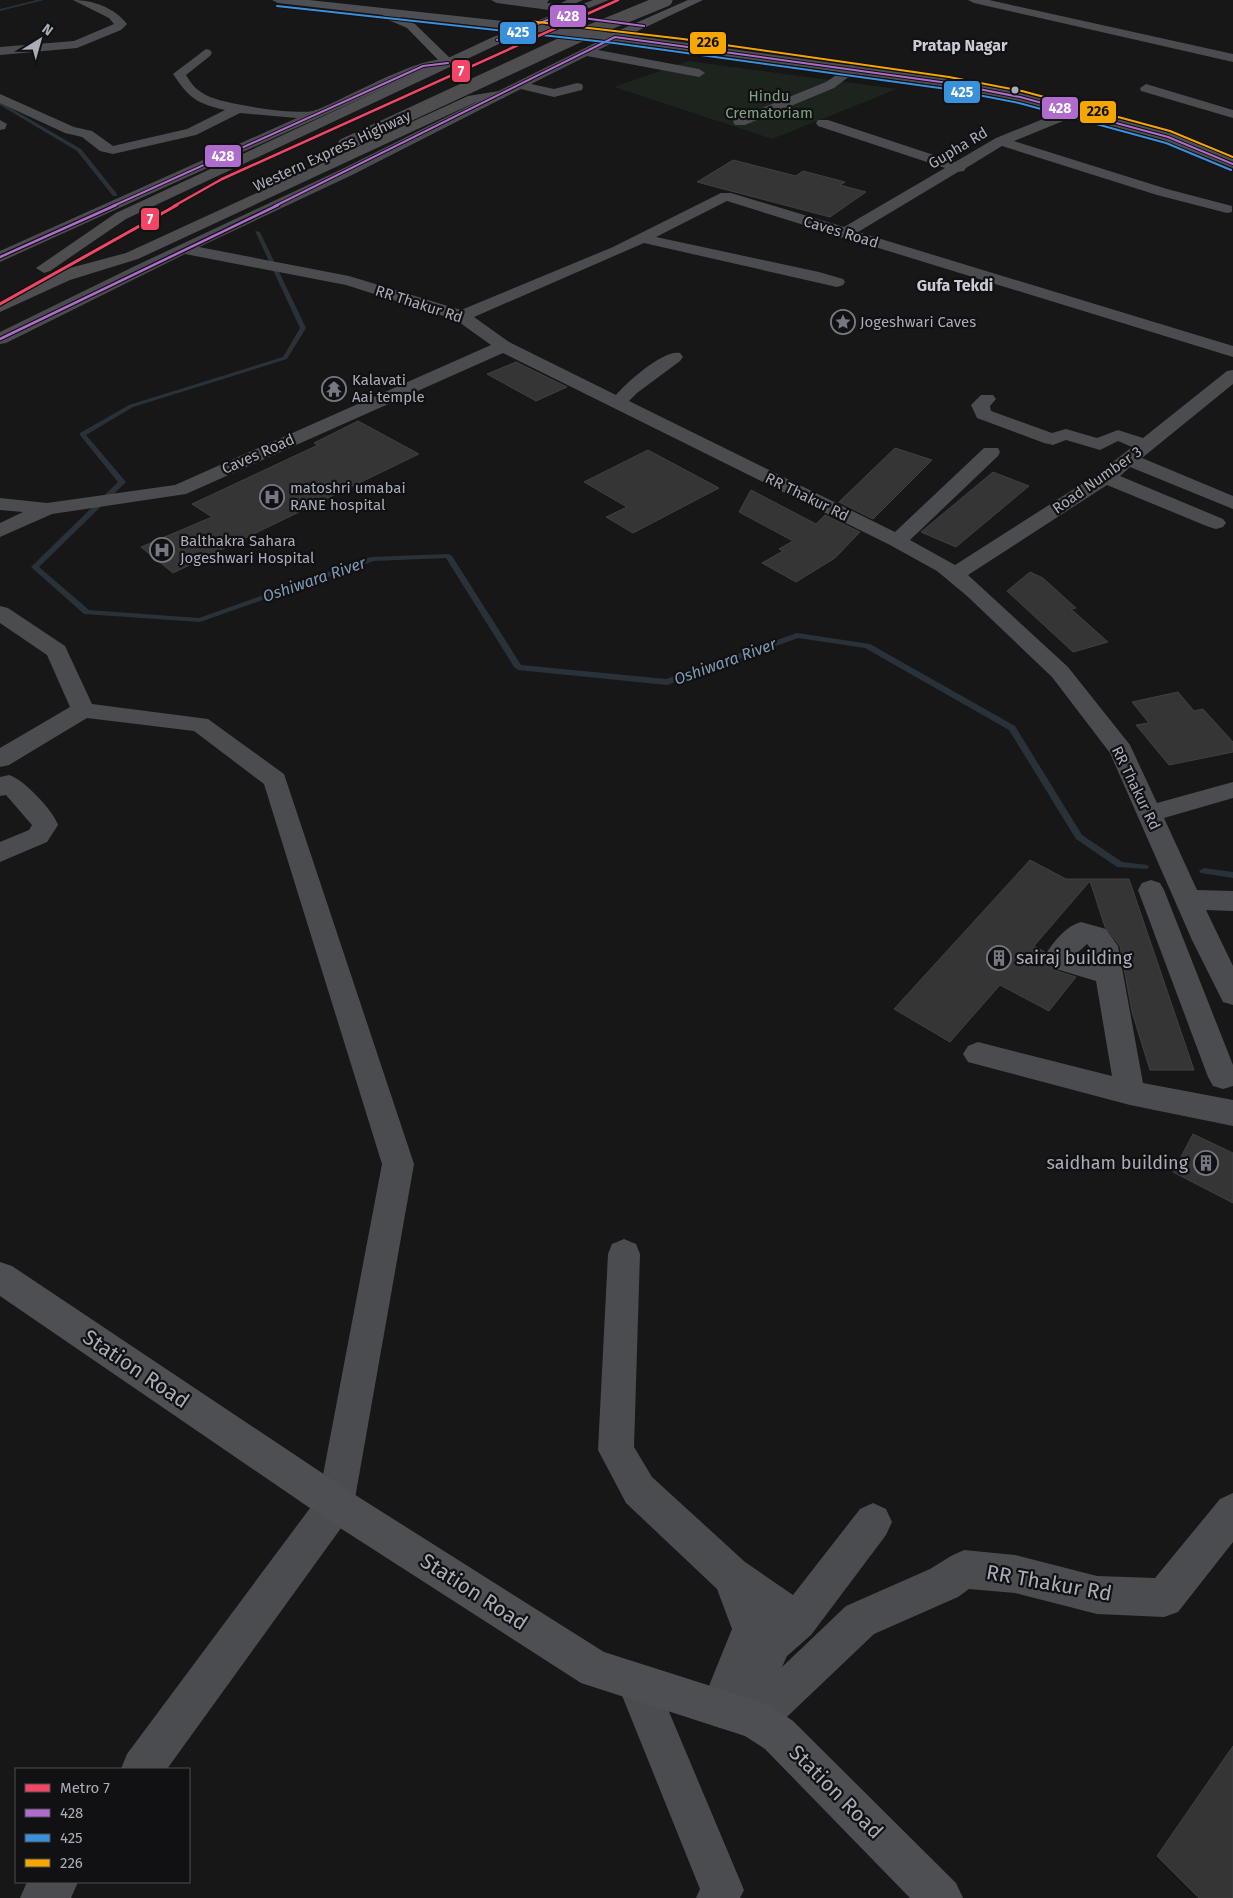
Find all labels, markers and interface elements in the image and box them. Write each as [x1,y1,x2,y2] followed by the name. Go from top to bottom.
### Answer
[549,4,587,28] line badge: 428
[556,8,580,25] text: 428
[15,15,65,65] north arrow
[39,20,56,40] text: N
[499,21,537,45] line badge: 425
[507,24,530,41] text: 425
[689,31,727,55] line badge: 226
[697,34,719,51] text: 226
[913,36,1008,55] district label: Pratap Nagar
[451,59,471,83] line badge: 7
[458,63,465,80] text: 7
[943,80,981,104] line badge: 425
[951,84,974,101] text: 425
[1010,85,1020,95] unlabelled marker
[725,87,813,122] park label: Hindu Crematoriam
[1041,96,1079,120] line badge: 428
[1048,100,1072,117] text: 428
[1079,100,1117,124] line badge: 226
[1087,103,1109,120] text: 226
[250,106,414,195] street label: Western Express Highway
[925,123,991,173] street label: Gupha Rd
[204,144,242,168] line badge: 428
[211,148,235,165] text: 428
[140,207,160,231] line badge: 7
[147,211,154,228] text: 7
[801,212,881,252] street label: Caves Road
[917,276,993,295] district label: Gufa Tekdi
[373,281,465,327] street label: RR Thakur Rd
[830,309,856,335] place icon: Jogeshwari Caves
[860,313,976,331] place label: Jogeshwari Caves
[352,371,425,406] place label: Kalavati Aai temple
[321,376,347,402] temple icon: Kalavati Aai temple
[219,430,297,478] street label: Caves Road
[1049,443,1145,517] street label: Road Number 3
[762,469,852,525] street label: RR Thakur Rd
[290,479,406,514] place label: matoshri umabai RANE hospital
[259,484,285,510] hospital icon: matoshri umabai RANE hospital
[180,532,315,567] place label: Balthakra Sahara Jogeshwari Hospital
[149,537,175,563] hospital icon: Balthakra Sahara Jogeshwari Hospital
[260,553,369,606] water label: Oshiwara River
[671,634,780,689] water label: Oshiwara River
[1108,743,1164,833] street label: RR Thakur Rd
[986,945,1012,971] building icon: sairaj building
[1016,947,1133,969] place label: sairaj building
[1193,1150,1219,1176] building icon: saidham building
[1046,1152,1189,1174] place label: saidham building
[78,1324,194,1414] street label: Station Road
[416,1548,532,1636] street label: Station Road
[984,1559,1114,1607] street label: RR Thakur Rd
[784,1740,888,1844] street label: Station Road
[15,1768,190,1883] legend
[60,1779,110,1797] text: Metro 7
[60,1804,83,1822] text: 428
[60,1829,83,1847] text: 425
[60,1854,83,1872] text: 226

